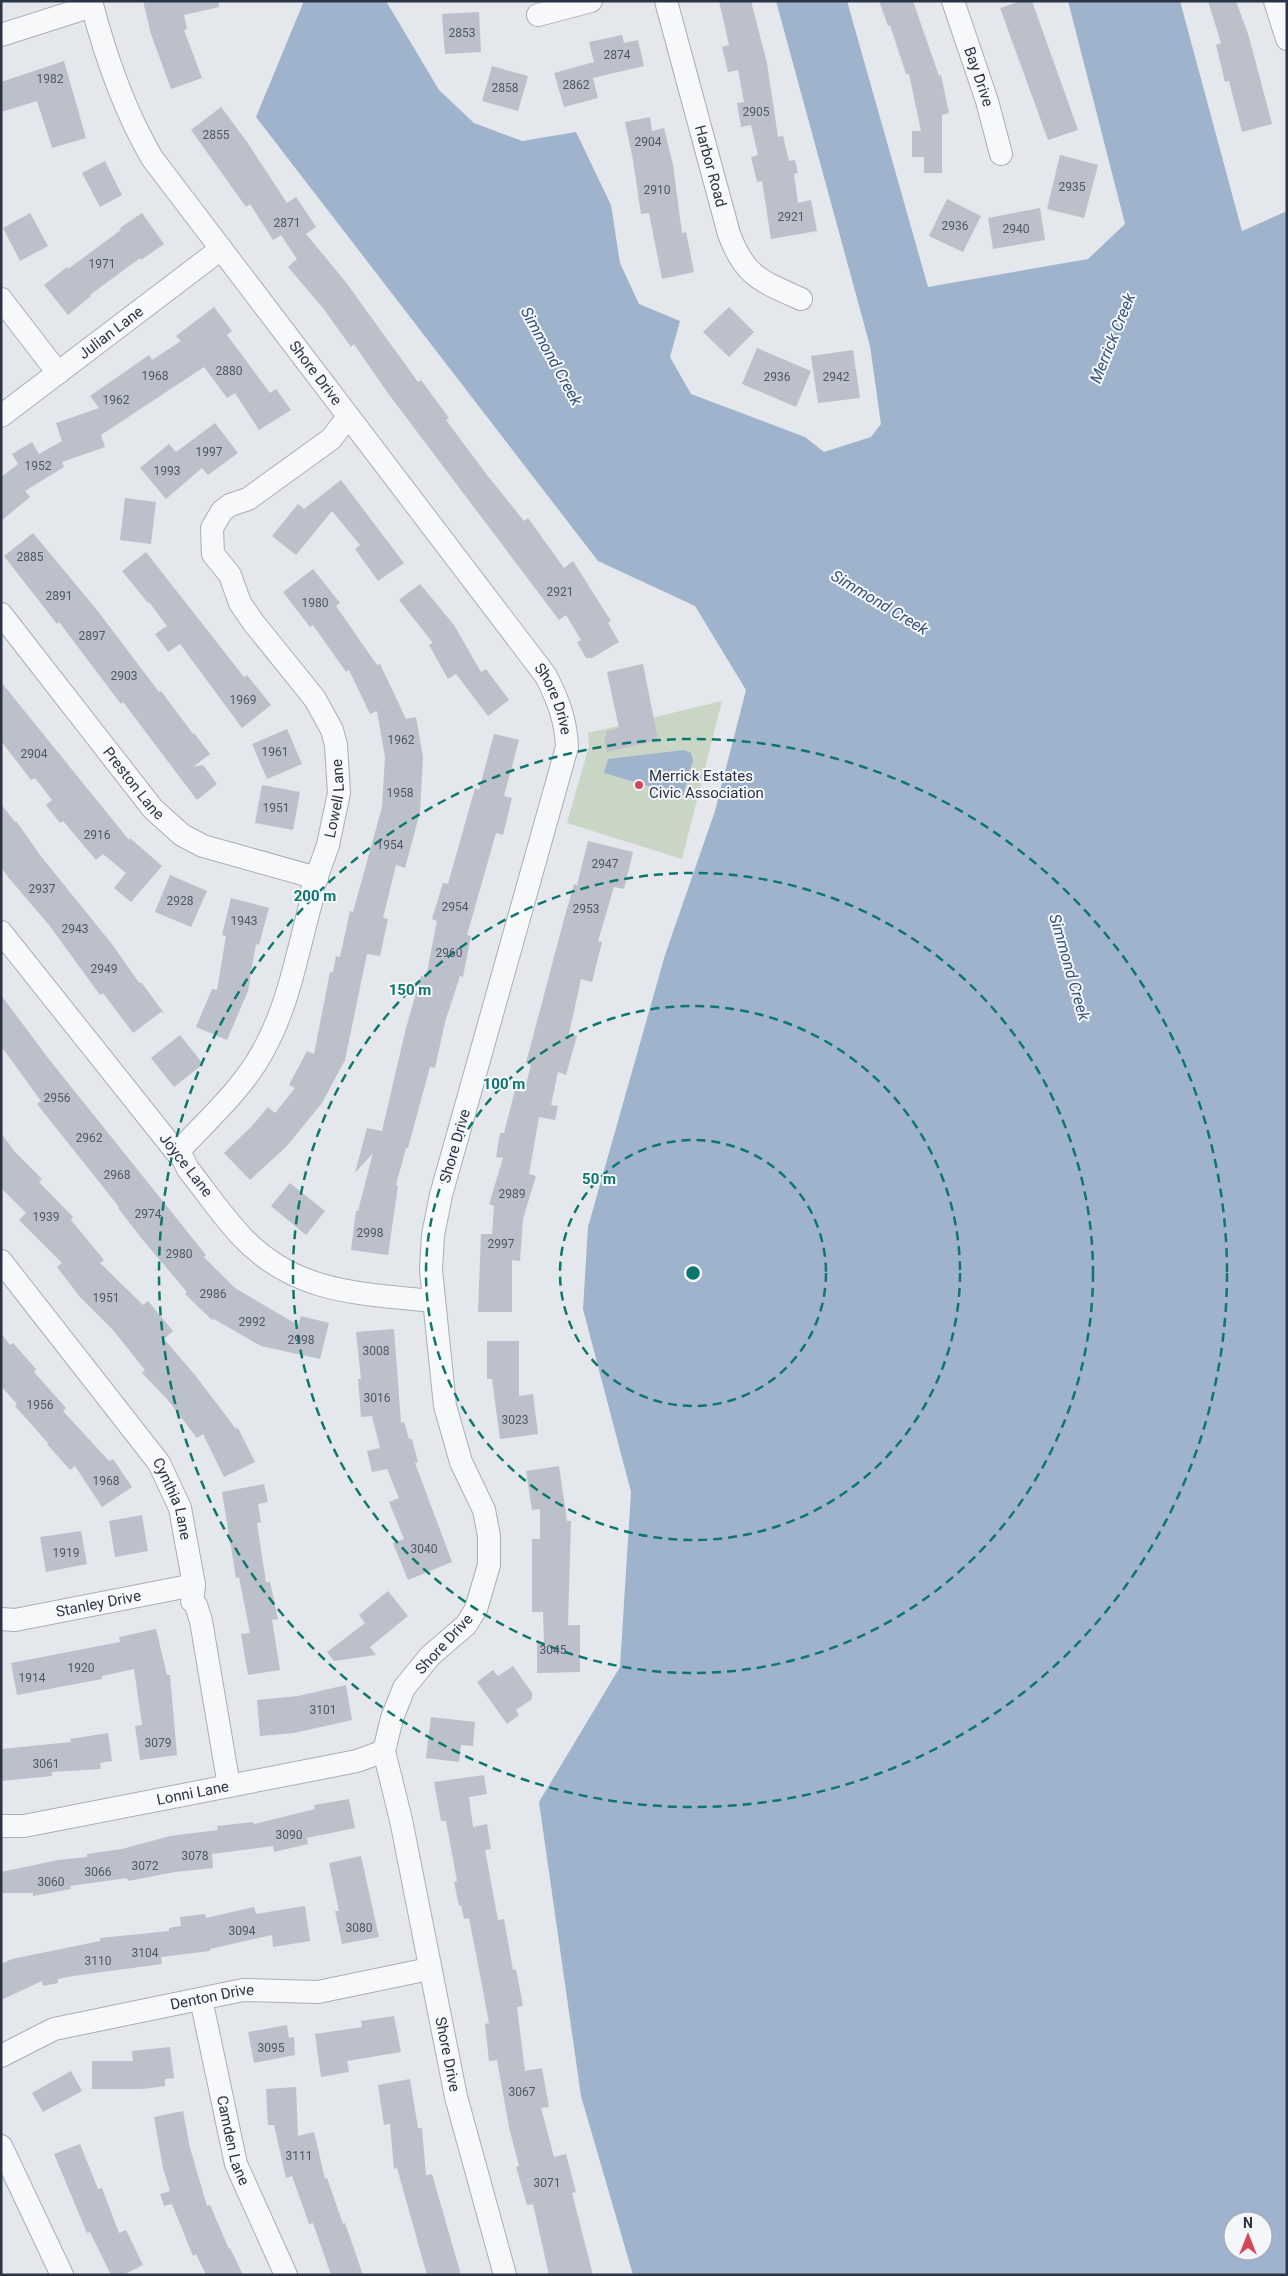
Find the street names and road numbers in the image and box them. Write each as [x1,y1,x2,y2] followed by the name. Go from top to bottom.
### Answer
[960,44,997,109] street label: Bay Drive
[691,123,730,209] street label: Harbor Road
[75,302,147,363] street label: Julian Lane
[285,337,346,409] street label: Shore Drive
[530,660,575,736] street label: Shore Drive
[99,743,168,824] street label: Preston Lane
[321,759,348,840] street label: Lowell Lane
[436,1107,474,1185] street label: Shore Drive
[156,1130,216,1200] street label: Joyce Lane
[149,1455,195,1541] street label: Cynthia Lane
[54,1587,143,1621] street label: Stanley Drive
[411,1610,477,1678] street label: Shore Drive
[155,1777,230,1809] street label: Lonni Lane
[169,1981,254,2014] street label: Denton Drive
[431,2015,464,2093] street label: Shore Drive
[213,2094,253,2188] street label: Camden Lane

